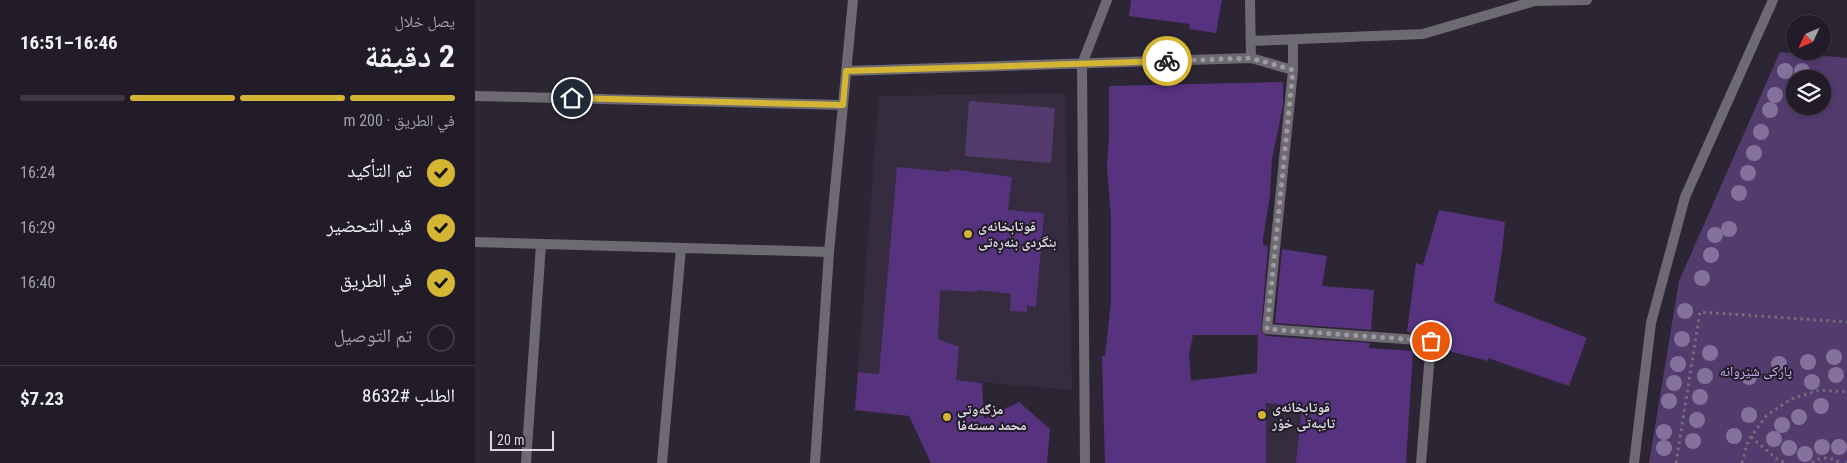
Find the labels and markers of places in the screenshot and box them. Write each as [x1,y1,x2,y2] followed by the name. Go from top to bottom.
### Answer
[551,77,593,119] pin
[978,218,1057,254] place label: قوتابخانەی بنگردی بنەڕەتی
[962,228,974,240] marker: قوتابخانەی بنگردی بنەڕەتی
[1410,320,1452,362] pin
[1271,399,1335,432] place label: قوتابخانەی تایبەتی خۆر
[957,401,1027,433] place label: مزگەوتی محمد مستەفا
[1256,409,1268,421] marker: قوتابخانەی تایبەتی خۆر
[941,411,953,423] marker: مزگەوتی محمد مستەفا

